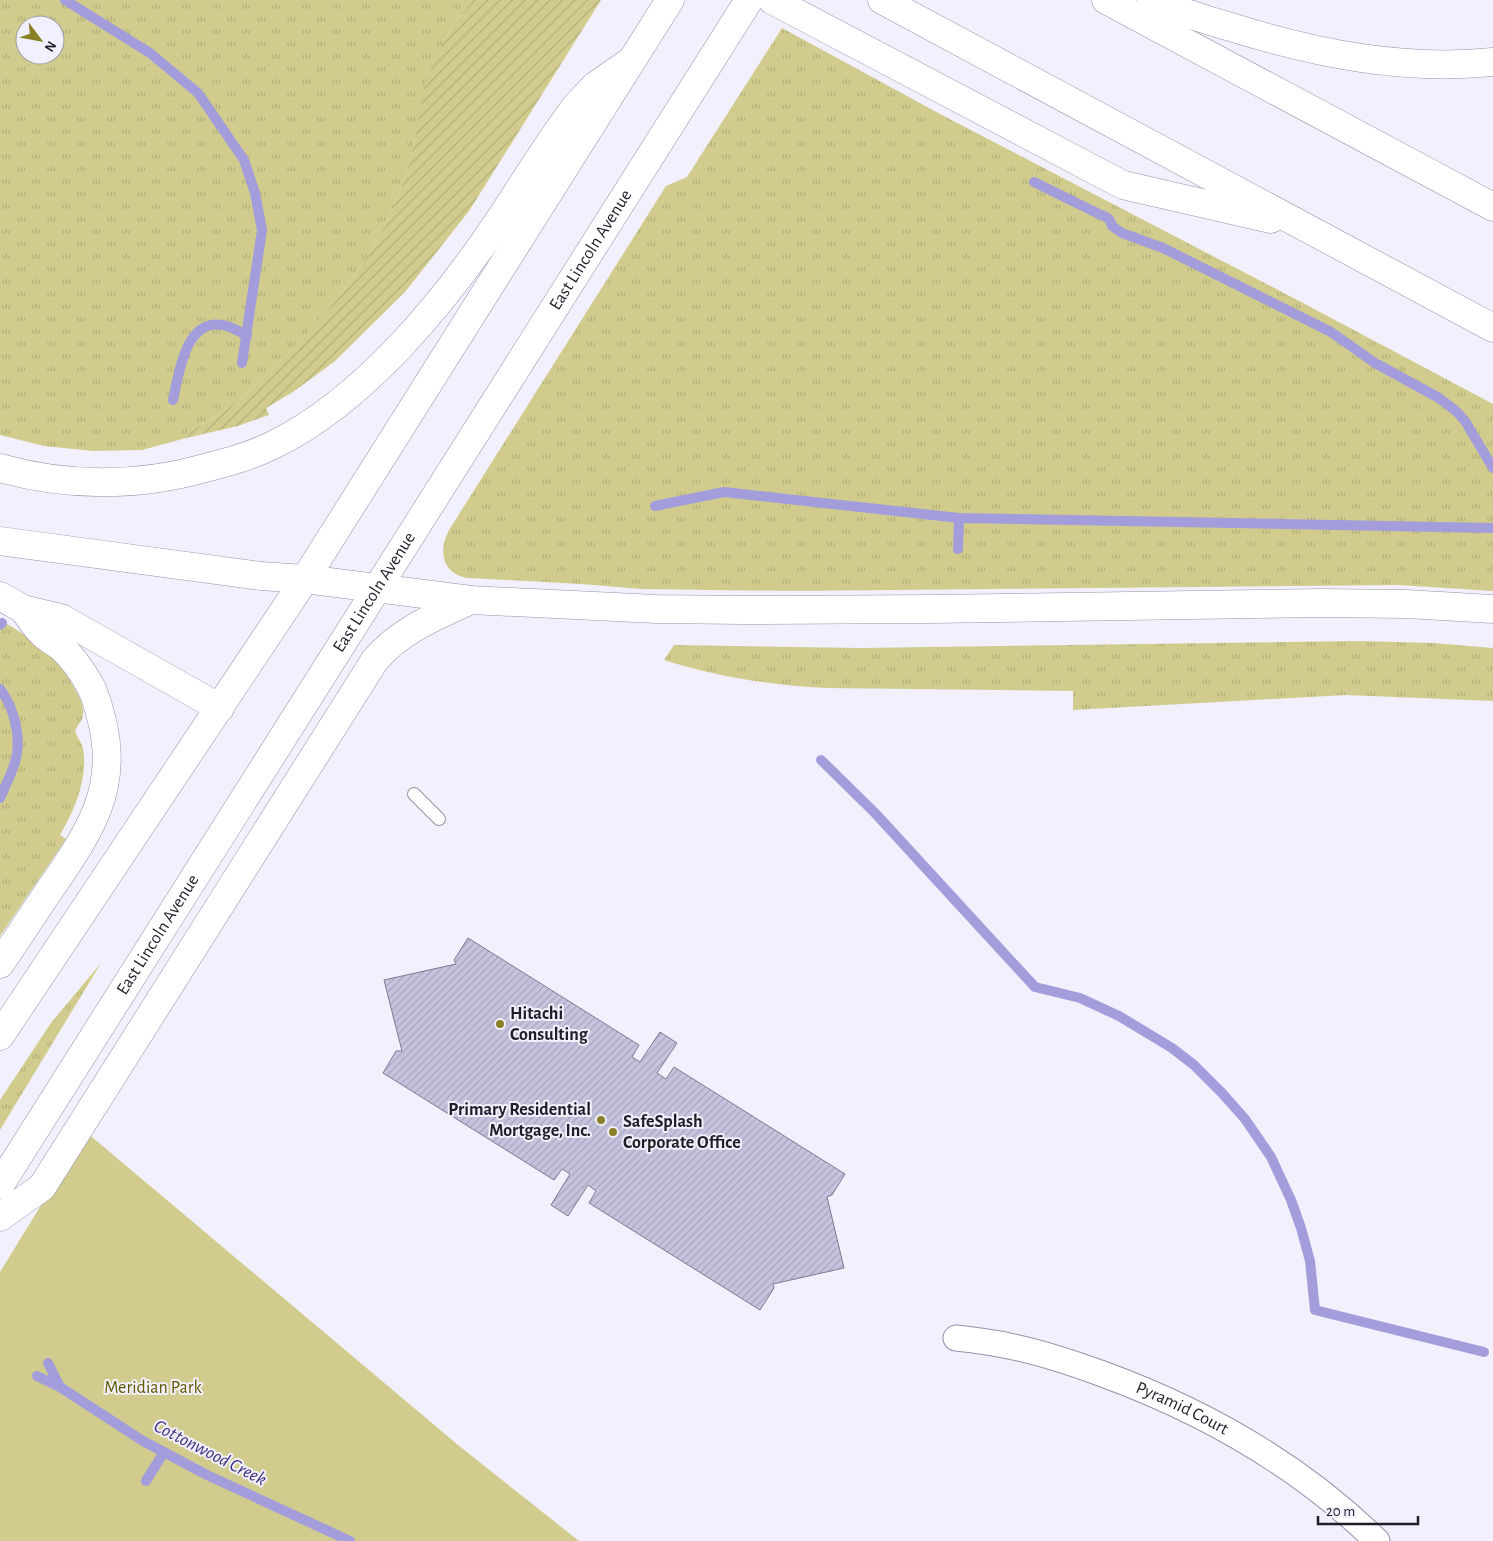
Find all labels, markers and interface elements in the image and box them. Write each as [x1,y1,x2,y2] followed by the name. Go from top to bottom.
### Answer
[15,15,65,65] north arrow
[42,39,59,54] text: N
[546,187,635,313] street label: East Lincoln Avenue
[330,529,419,656] street label: East Lincoln Avenue
[114,872,203,998] street label: East Lincoln Avenue
[510,1005,589,1044] place label: Hitachi Consulting
[494,1018,506,1030] marker: Hitachi Consulting
[448,1101,591,1140] place label: Primary Residential Mortgage, Inc.
[623,1113,741,1152] place label: SafeSplash Corporate Office
[595,1114,607,1126] marker: Primary Residential Mortgage, Inc.
[607,1126,619,1138] marker: SafeSplash Corporate Office
[104,1379,203,1397] park label: Meridian Park
[1133,1379,1232,1439] street label: Pyramid Court
[151,1417,270,1490] water label: Cottonwood Creek
[1318,1494,1418,1526] scale bar
[1326,1504,1355,1519] text: 20 m

